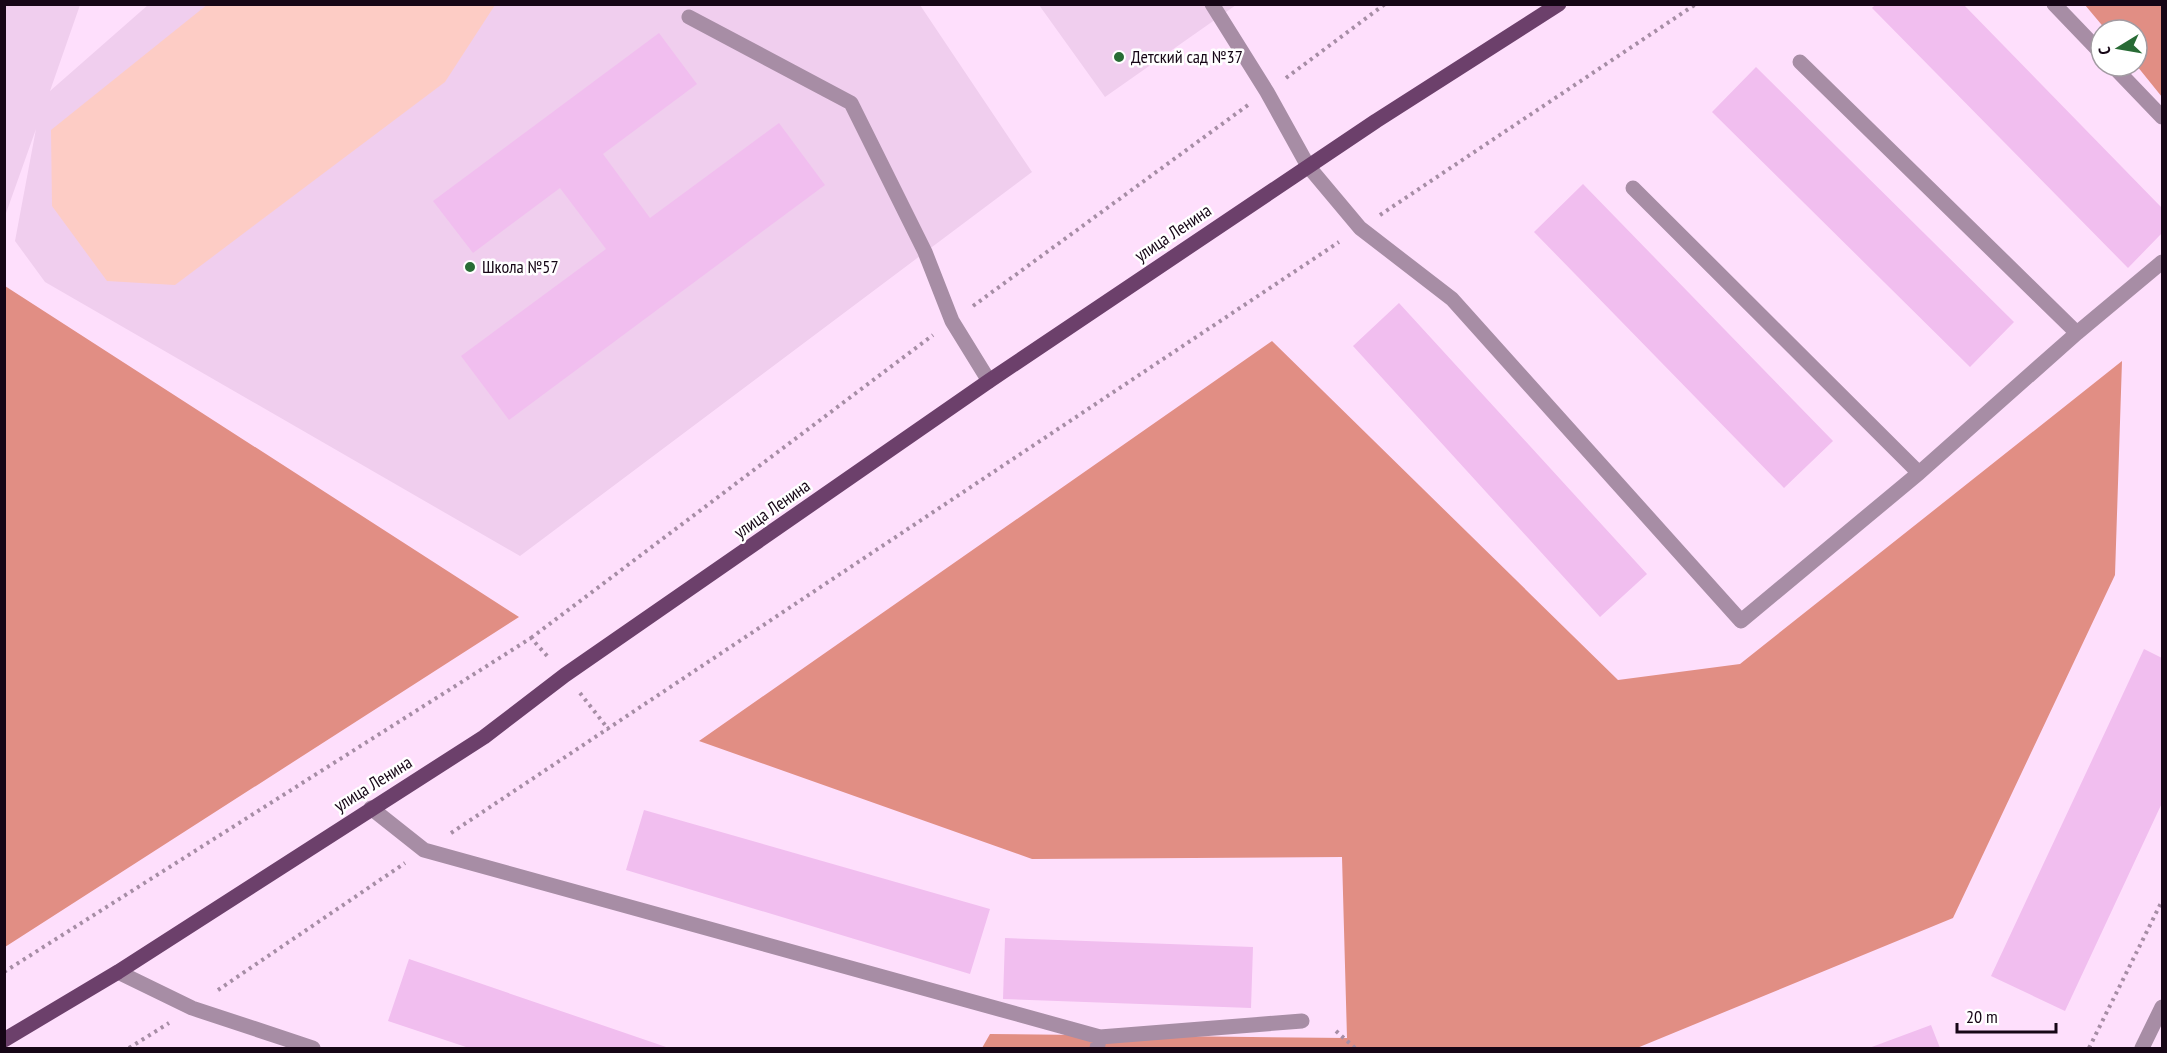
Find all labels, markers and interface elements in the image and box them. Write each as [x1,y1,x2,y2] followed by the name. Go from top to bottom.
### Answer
[2089,18,2149,78] north arrow
[1131,45,1243,68] place label: Детский сад №37
[2094,45,2115,56] text: С
[1112,50,1126,64] marker: Детский сад №37
[1130,198,1216,267] street label: улица Ленина
[482,255,559,278] place label: Школа №57
[463,260,477,274] marker: Школа №57
[729,474,814,543] street label: улица Ленина
[329,751,416,817] street label: улица Ленина
[1957,996,2056,1034] scale bar
[1966,1005,1998,1028] text: 20 m

